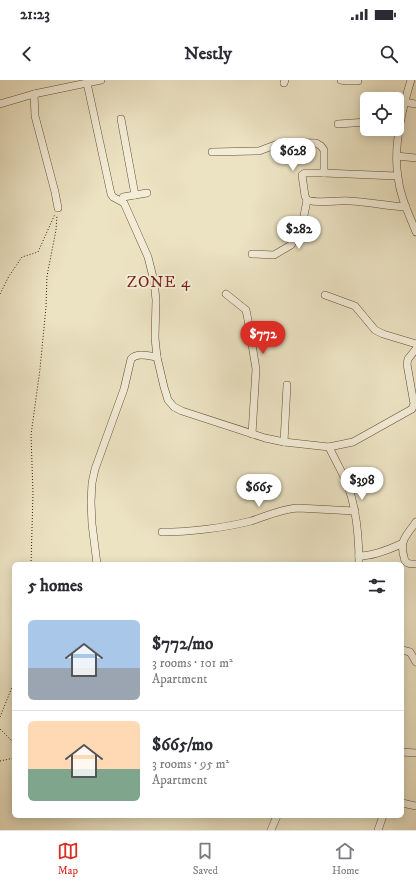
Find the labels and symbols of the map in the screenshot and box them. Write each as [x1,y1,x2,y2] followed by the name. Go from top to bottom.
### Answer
[269,138,317,172] pin: $628
[275,216,323,250] pin: $282
[127,272,191,292] district label: ZONE 4
[239,321,287,355] pin: $772
[338,467,386,501] pin: $398
[235,474,283,508] pin: $665

